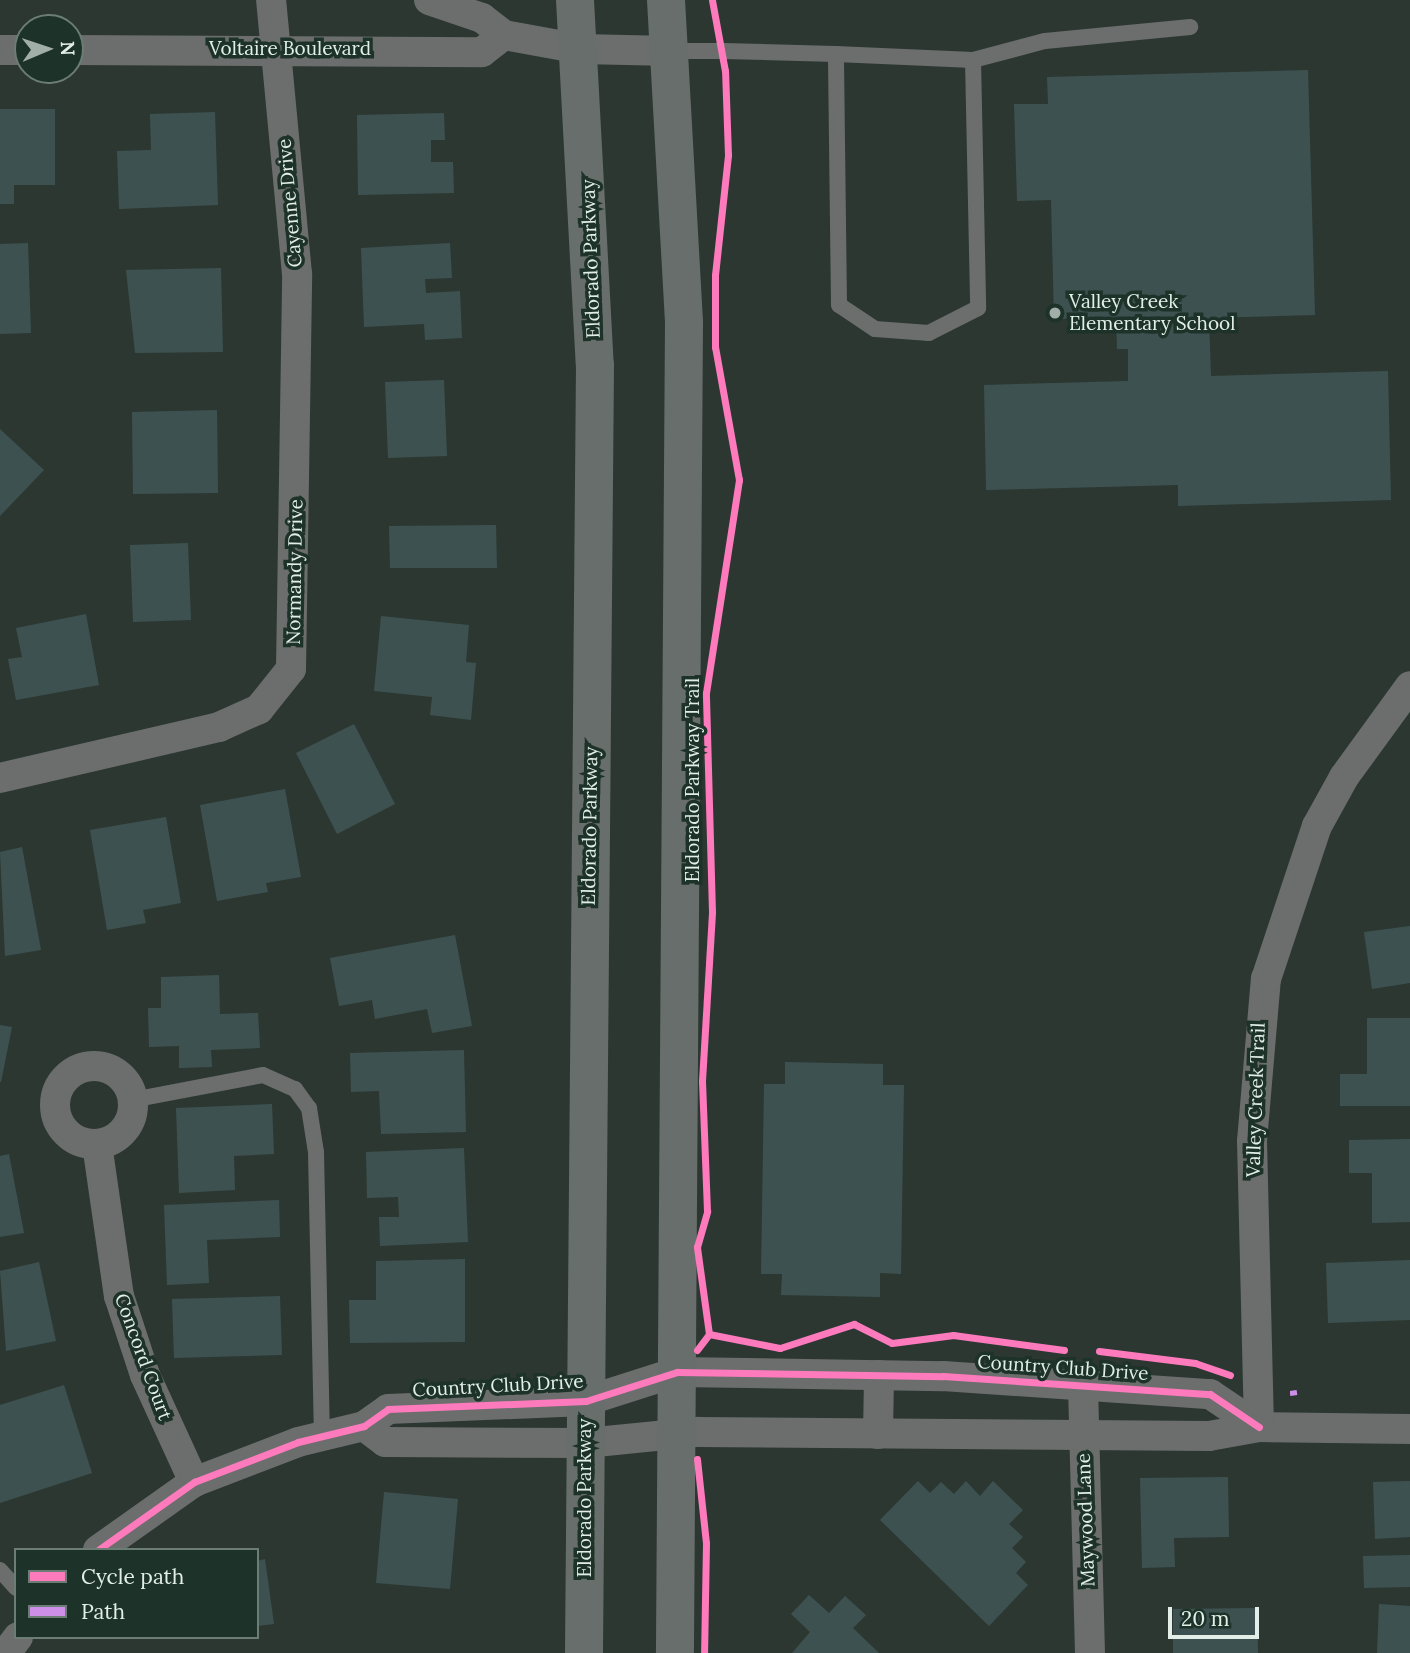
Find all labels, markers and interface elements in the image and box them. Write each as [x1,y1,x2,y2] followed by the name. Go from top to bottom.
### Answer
[14,14,84,84] north arrow
[209,38,371,60] street label: Voltaire Boulevard
[56,41,80,56] text: N
[273,138,307,268] street label: Cayenne Drive
[577,179,605,339] street label: Eldorado Parkway
[1069,291,1235,335] place label: Valley Creek Elementary School
[1047,305,1063,321] marker: Valley Creek Elementary School
[282,499,308,645] street label: Normandy Drive
[682,678,704,882] street label: Eldorado Parkway Trail
[577,746,603,906] street label: Eldorado Parkway
[1242,1022,1270,1178] street label: Valley Creek Trail
[110,1291,176,1423] street label: Concord Court
[977,1351,1149,1385] street label: Country Club Drive
[412,1370,584,1402] street label: Country Club Drive
[574,1418,596,1578] street label: Eldorado Parkway
[1072,1453,1100,1587] street label: Maywood Lane
[14,1548,259,1639] legend
[81,1563,184,1590] text: Cycle path
[1172,1594,1263,1638] scale bar
[81,1598,125,1625] text: Path
[1181,1605,1230,1632] text: 20 m

